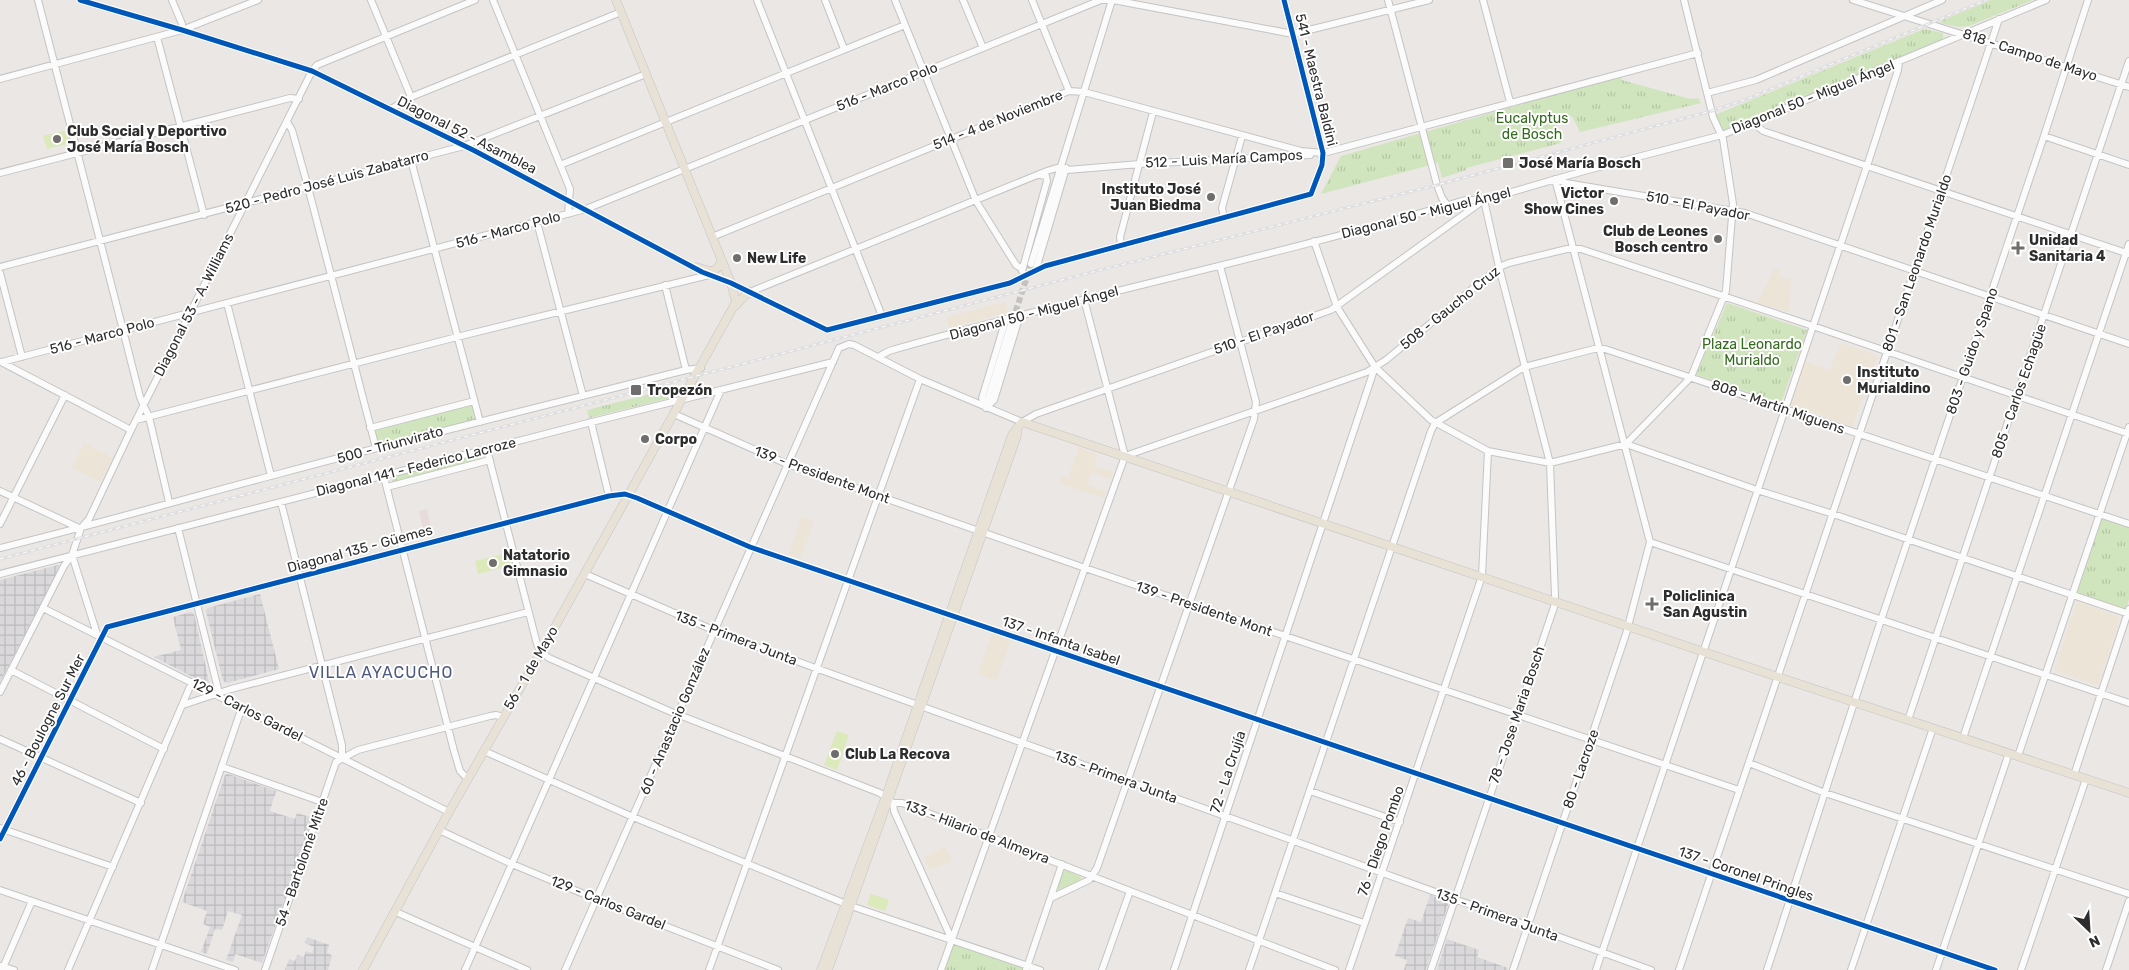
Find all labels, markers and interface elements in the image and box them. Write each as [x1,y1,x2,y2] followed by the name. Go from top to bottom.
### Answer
[1291,12,1341,148] street label: 541 - Maestra Baldini
[1961,25,2099,85] street label: 818 - Campo de Mayo
[1729,56,1897,137] street label: Diagonal 50 - Miguel Ángel
[834,59,940,115] street label: 516 - Marco Polo
[931,86,1066,154] street label: 514 - 4 de Noviembre
[395,92,539,178] street label: Diagonal 52 - Asamblea
[1496,110,1568,143] park label: Eucalyptus de Bosch
[67,123,227,156] place label: Club Social y Deportivo José María Bosch
[51,133,63,145] marker: Club Social y Deportivo José María Bosch
[1145,146,1303,172] street label: 512 - Luis María Campos
[223,147,431,217] street label: 520 - Pedro José Luis Zabatarro
[1519,155,1641,172] place label: José María Bosch
[1501,156,1515,170] marker: José María Bosch
[1879,172,1955,354] street label: 801 - San Leonardo Murialdo
[1102,181,1201,214] place label: Instituto José Juan Biedma
[1339,183,1513,242] street label: Diagonal 50 - Miguel Ángel
[1524,185,1605,218] place label: Victor Show Cines
[1645,188,1752,225] street label: 510 - El Payador
[1205,191,1217,203] marker: Instituto José Juan Biedma
[1608,195,1620,207] marker: Victor Show Cines
[454,208,562,252] street label: 516 - Marco Polo
[1603,223,1708,256] place label: Club de Leones Bosch centro
[150,231,238,379] street label: Diagonal 53 - A. Williams
[2029,232,2106,265] place label: Unidad Sanitaria 4
[1712,233,1724,245] marker: Club de Leones Bosch centro
[2011,241,2025,255] marker: Unidad Sanitaria 4
[747,250,806,267] place label: New Life
[731,252,743,264] marker: New Life
[1397,263,1503,353] street label: 508 - Gaucho Cruz
[947,281,1120,344] street label: Diagonal 50 - Miguel Ángel
[1942,285,2002,417] street label: 803 - Guido y Spano
[1211,308,1317,358] street label: 510 - El Payador
[48,314,156,358] street label: 516 - Marco Polo
[1988,321,2050,460] street label: 805 - Carlos Echagüe
[1702,336,1802,369] park label: Plaza Leonardo Murialdo
[1857,364,1931,397] place label: Instituto Murialdino
[1841,374,1853,386] marker: Instituto Murialdino
[1709,376,1847,438] street label: 808 - Martín Miguens
[647,382,712,399] place label: Tropezón
[629,383,643,397] marker: Tropezón
[335,423,445,467] street label: 500 - Triunvirato
[655,431,697,448] place label: Corpo
[639,433,651,445] marker: Corpo
[314,434,518,500] street label: Diagonal 141 - Federico Lacroze
[752,443,893,508] street label: 139 - Presidente Mont
[285,521,435,577] street label: Diagonal 135 - Güemes
[503,547,570,580] place label: Natatorio Gimnasio
[487,557,499,569] marker: Natatorio Gimnasio
[1134,578,1275,641] street label: 139 - Presidente Mont
[1663,588,1747,621] place label: Policlinica San Agustin
[1645,597,1659,611] marker: Policlinica San Agustin
[672,607,800,669] street label: 135 - Primera Junta
[1000,613,1122,669] street label: 137 - Infanta Isabel
[500,623,562,713] street label: 56 - 1 de Mayo
[1485,644,1549,786] street label: 78 - Jose Maria Bosch
[636,645,714,797] street label: 60 - Anastacio González
[7,651,89,789] street label: 46 - Boulogne Sur Mer
[309,663,453,682] district label: VILLA AYACUCHO
[189,675,305,745] street label: 129 - Carlos Gardel
[1559,727,1603,811] street label: 80 - Lacroze
[1207,729,1249,815] street label: 72 - La Crujía
[845,746,950,763] place label: Club La Recova
[1052,747,1180,807] street label: 135 - Primera Junta
[829,748,841,760] marker: Club La Recova
[1354,784,1408,898] street label: 76 - Diego Pombo
[272,795,332,928] street label: 54 - Bartolomé Mitre
[902,796,1052,868] street label: 133 - Hilario de Almeyra
[1676,843,1816,905] street label: 137 - Coronel Pringles
[548,872,668,934] street label: 129 - Carlos Gardel
[1433,885,1561,945] street label: 135 - Primera Junta
[2064,905,2114,955] north arrow
[2086,931,2102,951] text: N

